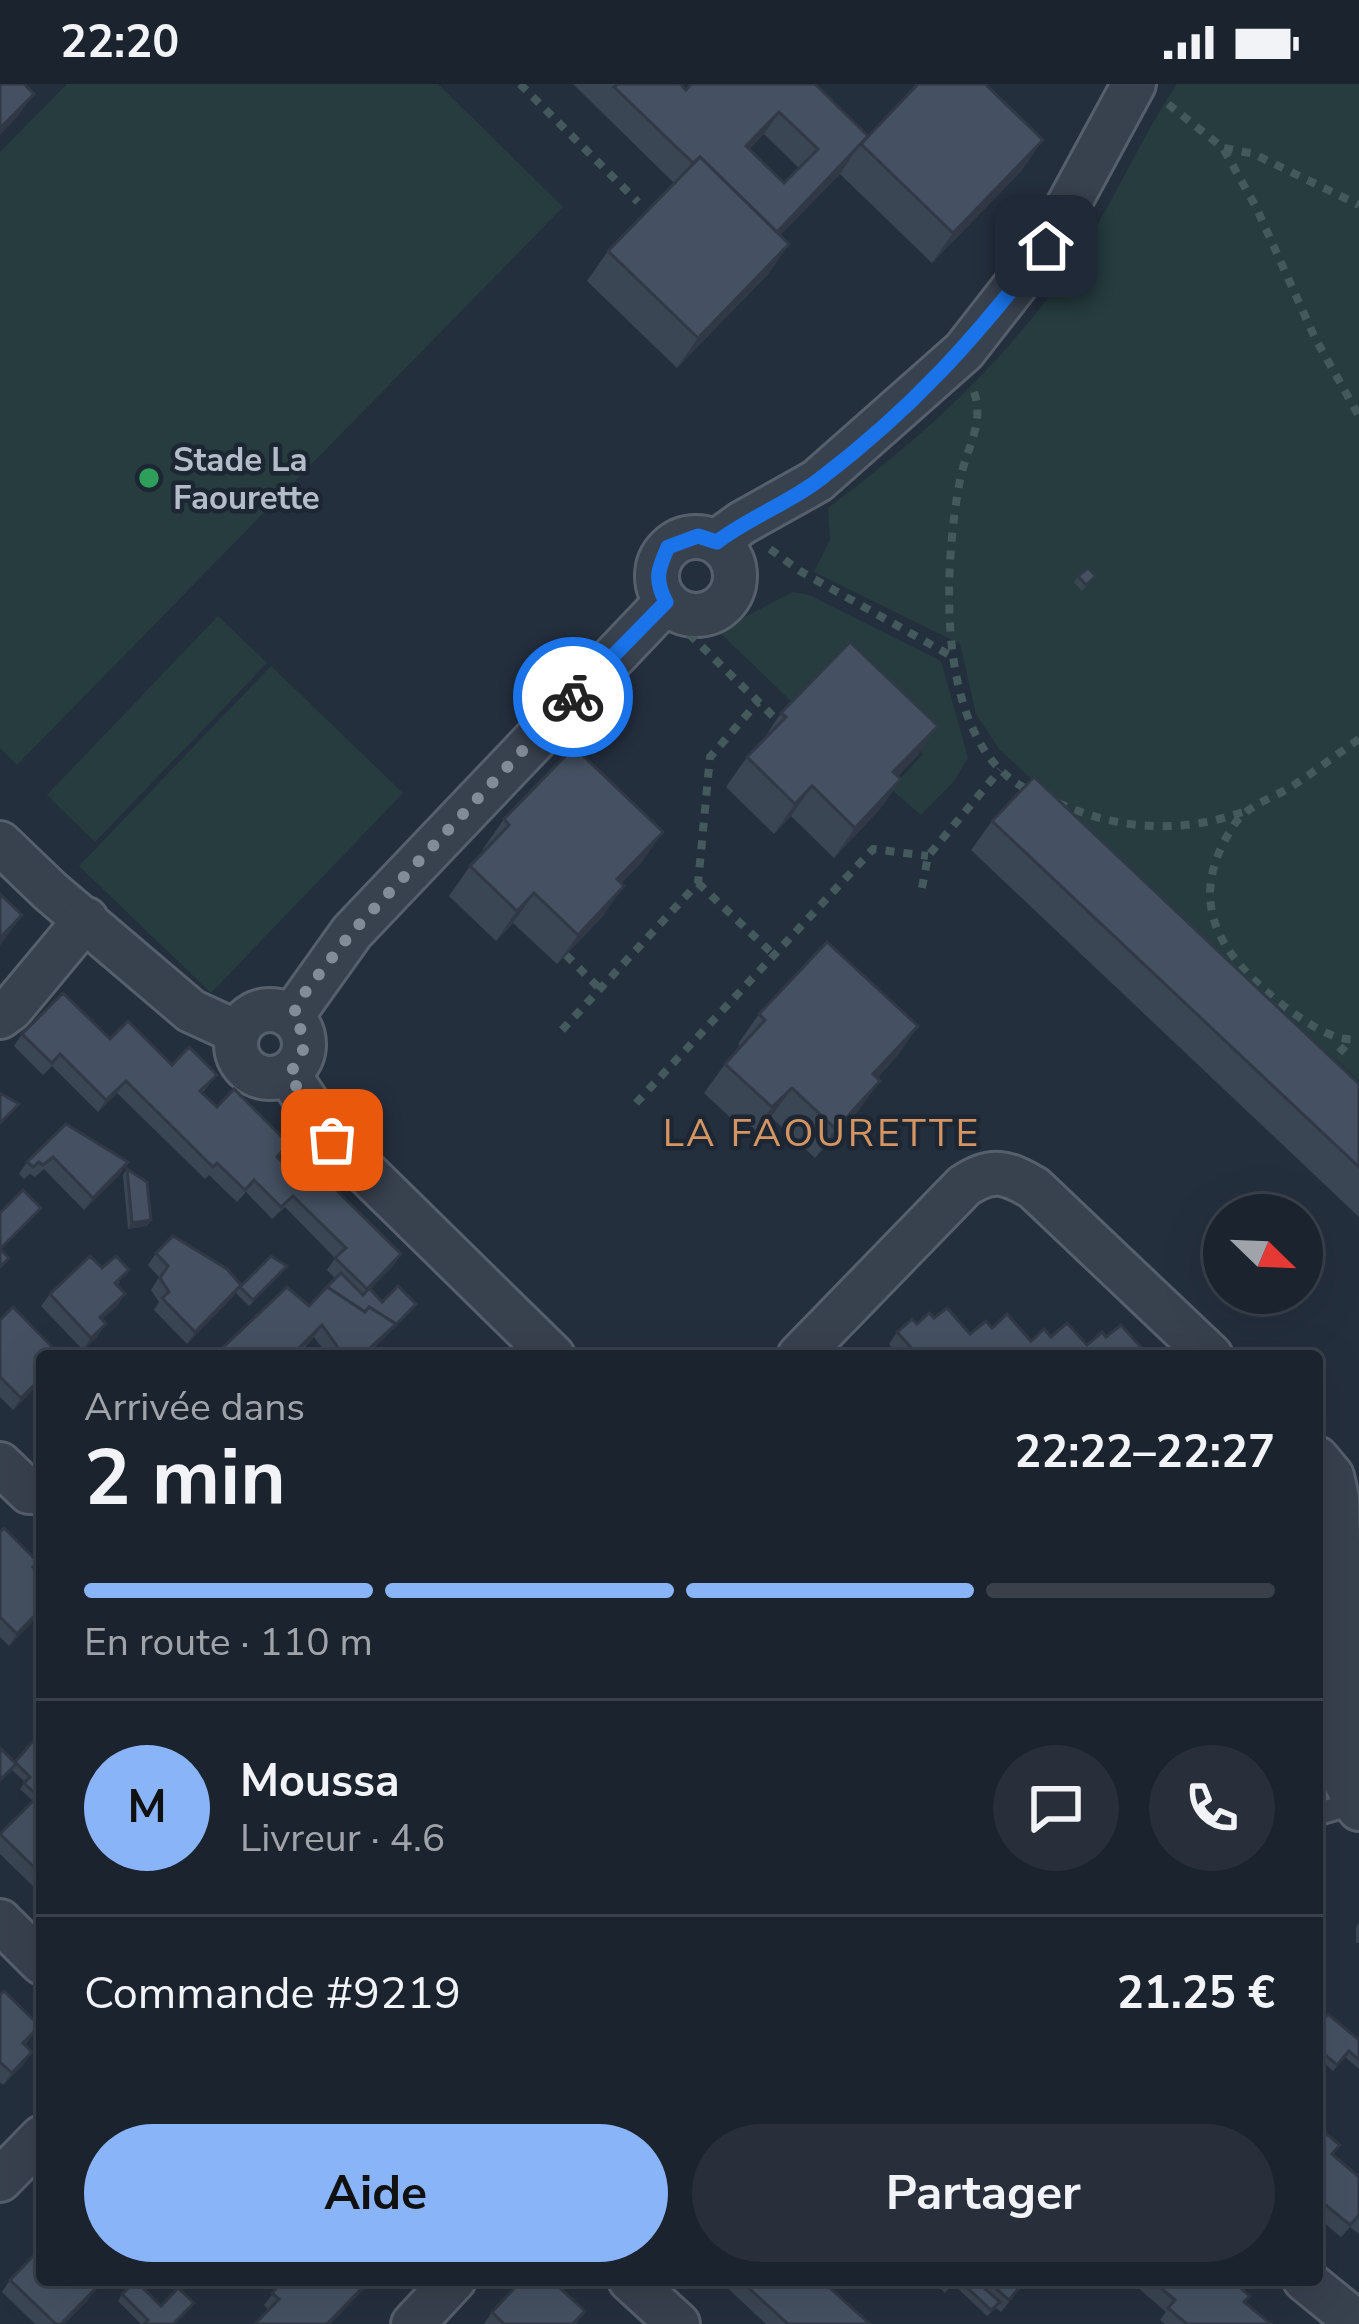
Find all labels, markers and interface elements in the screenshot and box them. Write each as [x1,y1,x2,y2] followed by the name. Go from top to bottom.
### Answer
[60,12,179,73] text: 22:20
[995,195,1097,297] pin
[1013,213,1079,279] icon: home
[173,438,320,521] place label: Stade La Faourette
[136,465,162,491] marker: Stade La Faourette
[513,637,633,757] courier
[540,664,606,730] icon: bike
[281,1089,383,1191] pin
[299,1107,365,1173] icon: bag
[663,1107,981,1160] district label: LA FAOURETTE
[1203,1194,1323,1314] north arrow
[1203,1194,1323,1314] map controls
[84,1381,305,1434] text: Arrivée dans
[1014,1422,1275,1483] text: 22:22–22:27
[84,1425,286,1532] text: 2 min
[84,1616,373,1669] text: En route · 110 m
[993,1745,1119,1871] button: chat
[1149,1745,1275,1871] button: phone
[240,1751,400,1812] text: Moussa
[127,1777,167,1838] text: M
[240,1812,445,1865] text: Livreur · 4.6
[84,1963,461,2024] text: Commande #9219
[1117,1963,1275,2024] text: 21.25 €
[84,2124,668,2262] button: Aide
[692,2124,1275,2262] button: Partager

